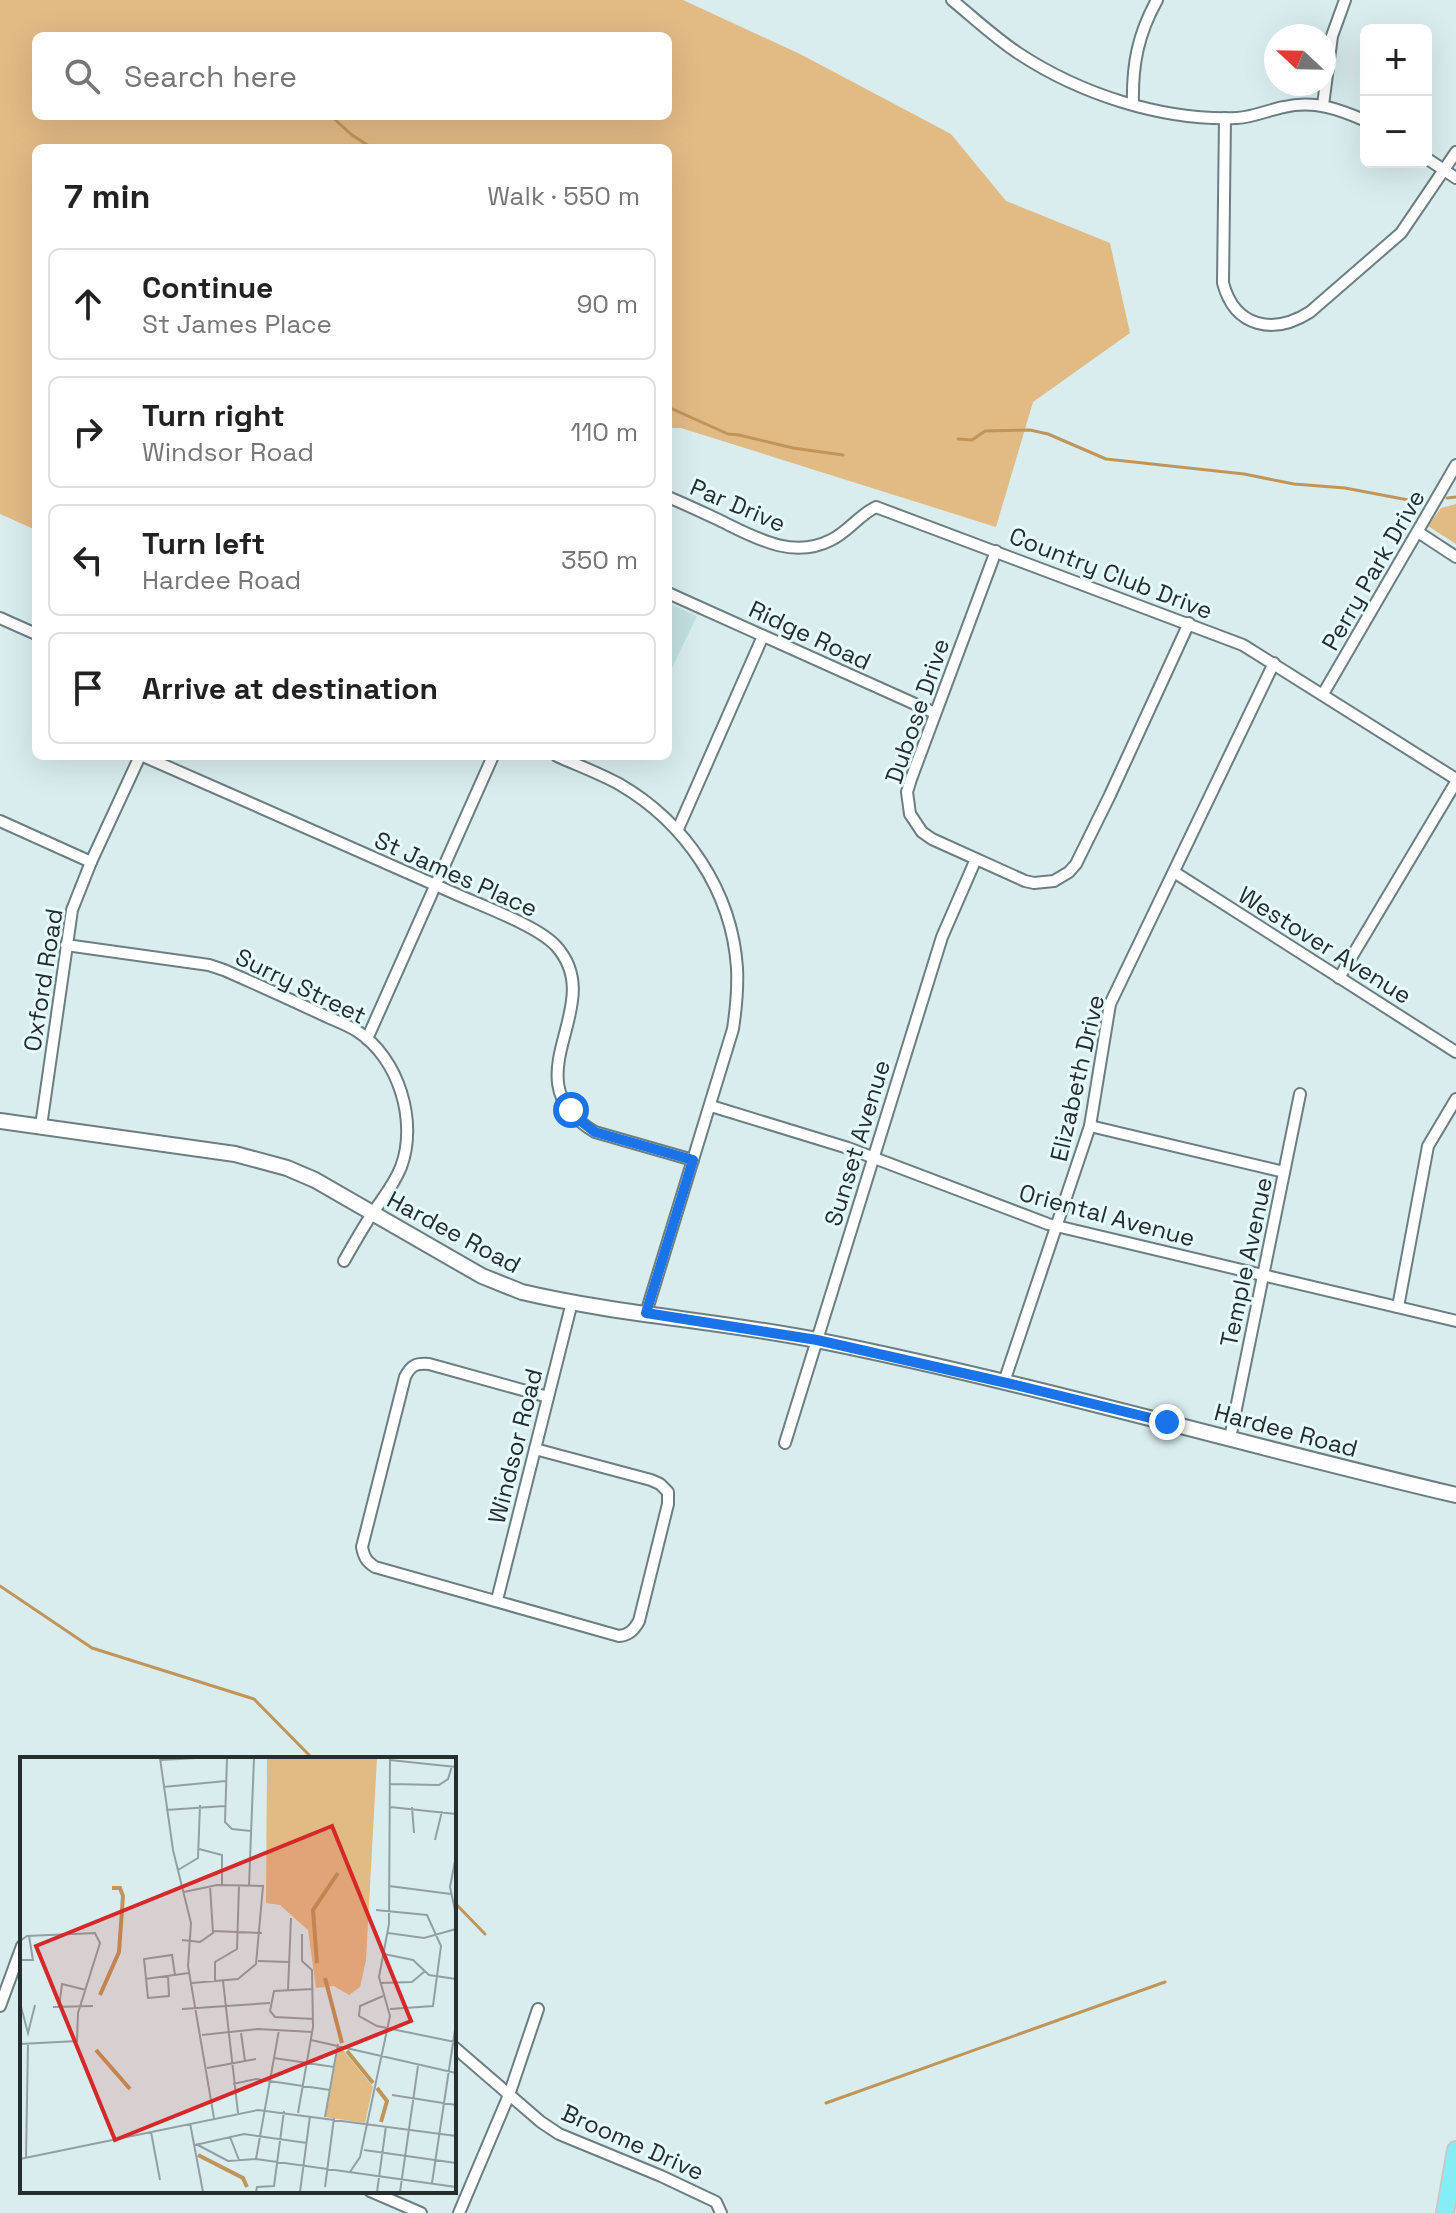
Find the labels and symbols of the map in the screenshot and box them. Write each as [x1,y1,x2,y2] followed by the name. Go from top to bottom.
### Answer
[1264,24,1336,96] north arrow
[686,471,790,539] street label: Par Drive
[1314,484,1432,656] street label: Perry Park Drive
[1005,520,1217,626] street label: Country Club Drive
[744,593,876,677] street label: Ridge Road
[878,634,956,788] street label: Dubose Drive
[370,824,542,924] street label: St James Place
[1233,879,1417,1011] street label: Westover Avenue
[16,906,70,1054] street label: Oxford Road
[231,941,371,1031] street label: Surry Street
[1043,992,1111,1164] street label: Elizabeth Drive
[817,1056,897,1230] street label: Sunset Avenue
[553,1092,589,1128] route start
[1213,1174,1279,1350] street label: Temple Avenue
[1016,1177,1198,1253] street label: Oriental Avenue
[382,1184,526,1280] street label: Hardee Road
[481,1365,549,1527] street label: Windsor Road
[1211,1396,1361,1464] street label: Hardee Road
[1149,1404,1185,1440] route end
[20,1757,456,2193] inset map
[557,2097,709,2187] street label: Broome Drive

